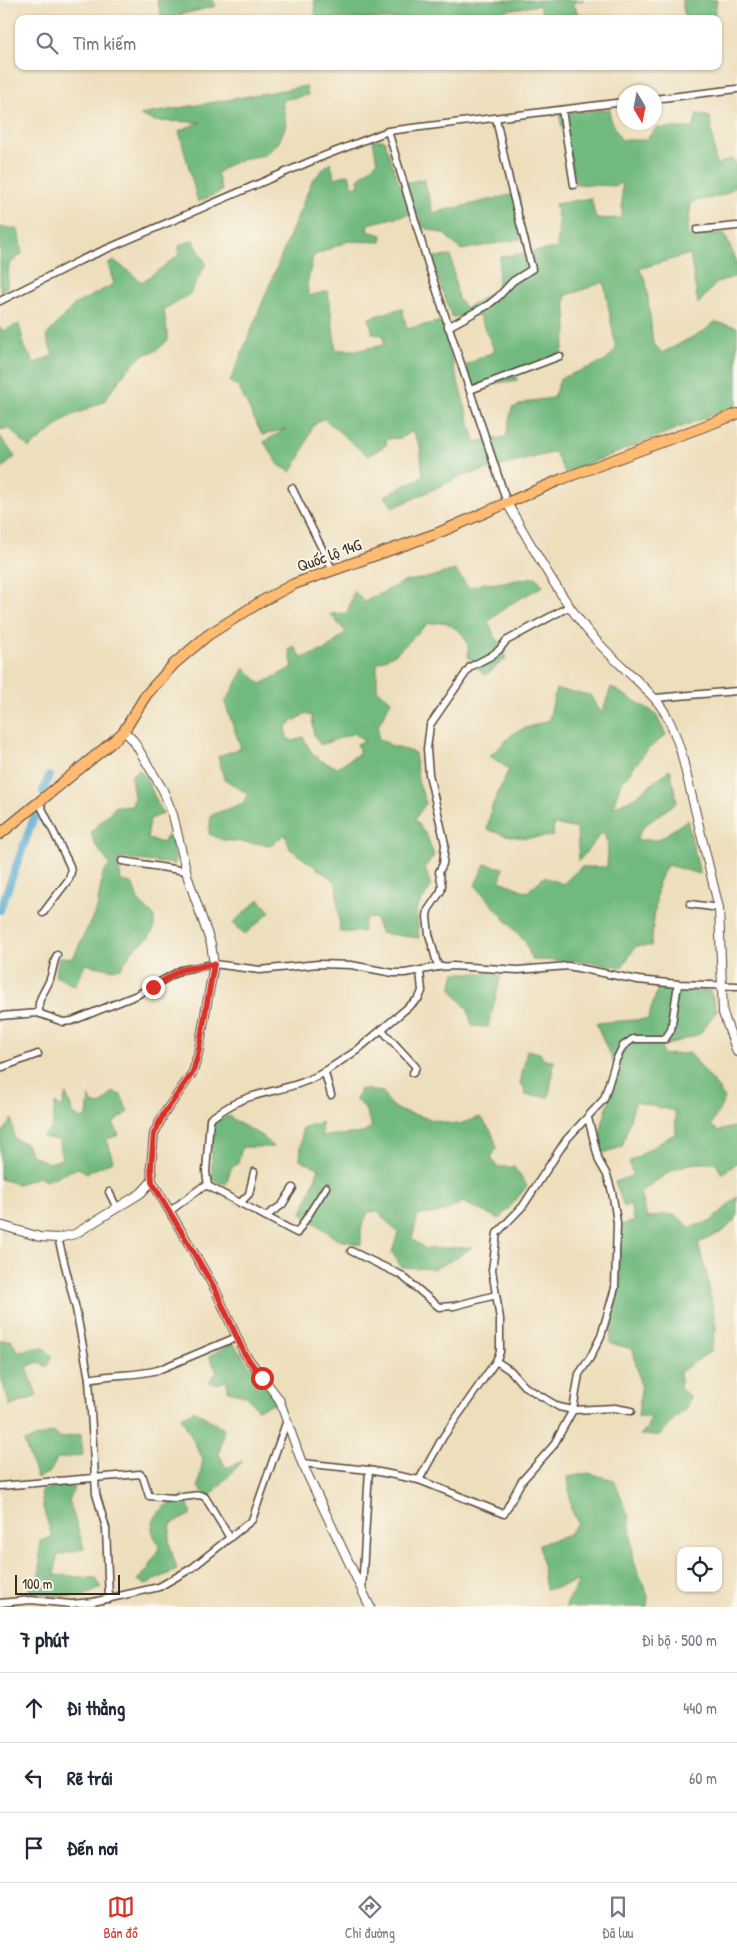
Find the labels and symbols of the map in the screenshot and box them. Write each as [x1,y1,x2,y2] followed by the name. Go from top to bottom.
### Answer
[617,85,662,130] north arrow
[294,533,365,577] street label: Quốc lộ 14G
[142,976,165,999] route end
[251,1367,274,1390] route start
[15,1572,120,1595] scale bar

